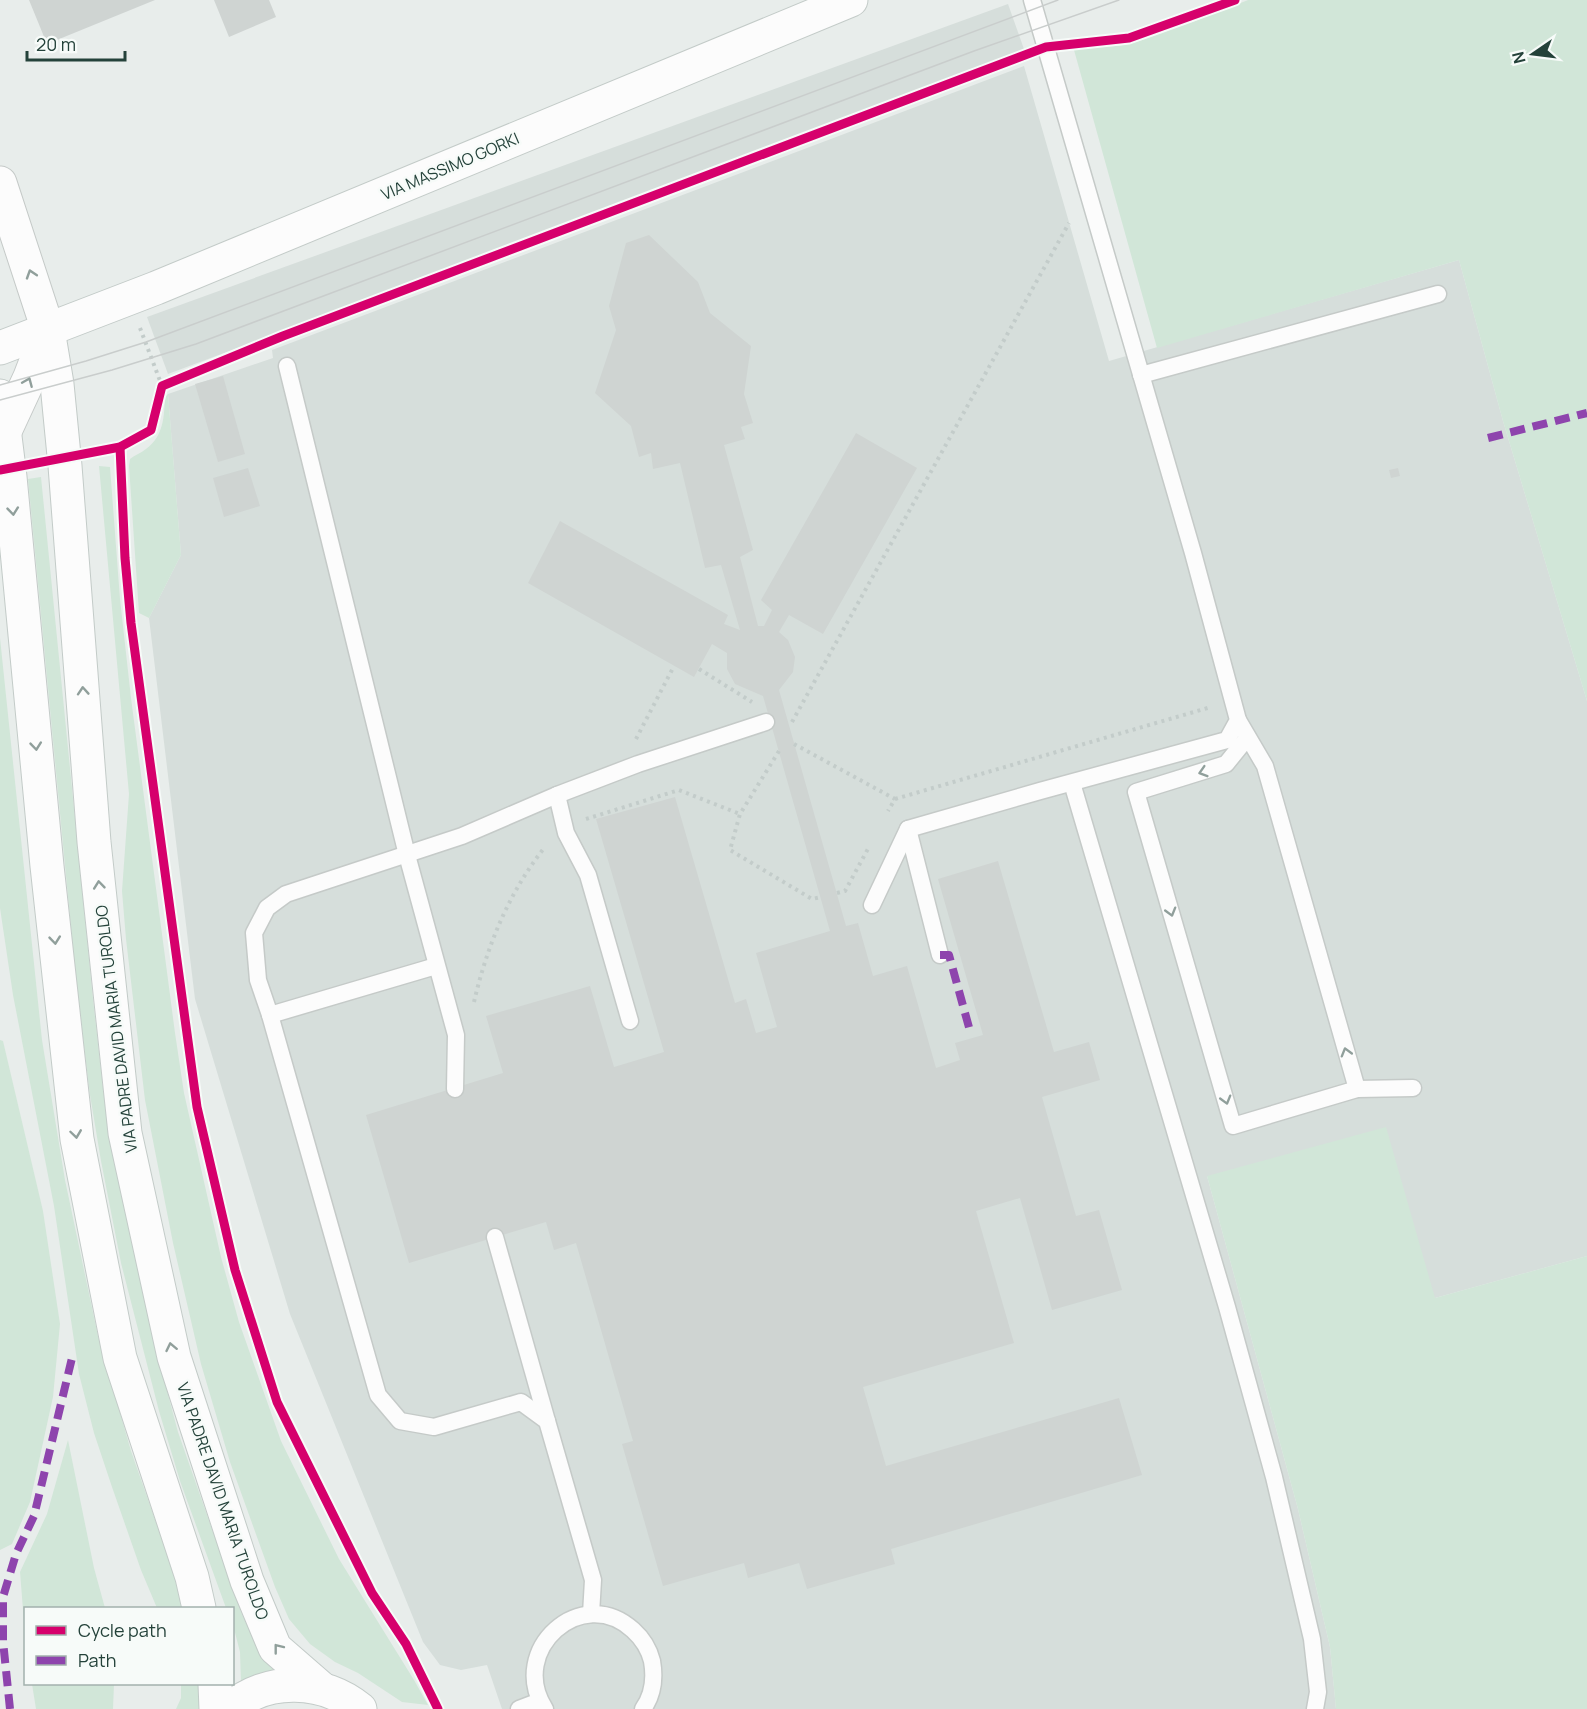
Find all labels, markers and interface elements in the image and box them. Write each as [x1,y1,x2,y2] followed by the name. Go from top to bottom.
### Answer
[27,24,124,62] scale bar
[1503,24,1563,84] north arrow
[36,32,76,56] text: 20 m
[1506,49,1531,66] text: N
[378,127,522,205] street label: VIA MASSIMO GORKI
[26,269,38,280] one-way arrow
[21,377,33,388] one-way arrow
[6,506,19,515] one-way arrow
[77,686,90,695] one-way arrow
[29,742,42,751] one-way arrow
[1198,765,1208,777] one-way arrow
[93,881,106,890] one-way arrow
[90,904,142,1154] street label: VIA PADRE DAVID MARIA TUROLDO
[1164,907,1177,917] one-way arrow
[48,936,61,945] one-way arrow
[1341,1047,1353,1058] one-way arrow
[1219,1094,1231,1105] one-way arrow
[70,1130,82,1139] one-way arrow
[166,1342,179,1352] one-way arrow
[172,1380,274,1623] street label: VIA PADRE DAVID MARIA TUROLDO
[24,1607,234,1685] legend
[78,1618,167,1642] text: Cycle path
[274,1644,285,1655] one-way arrow
[78,1648,116,1672] text: Path

